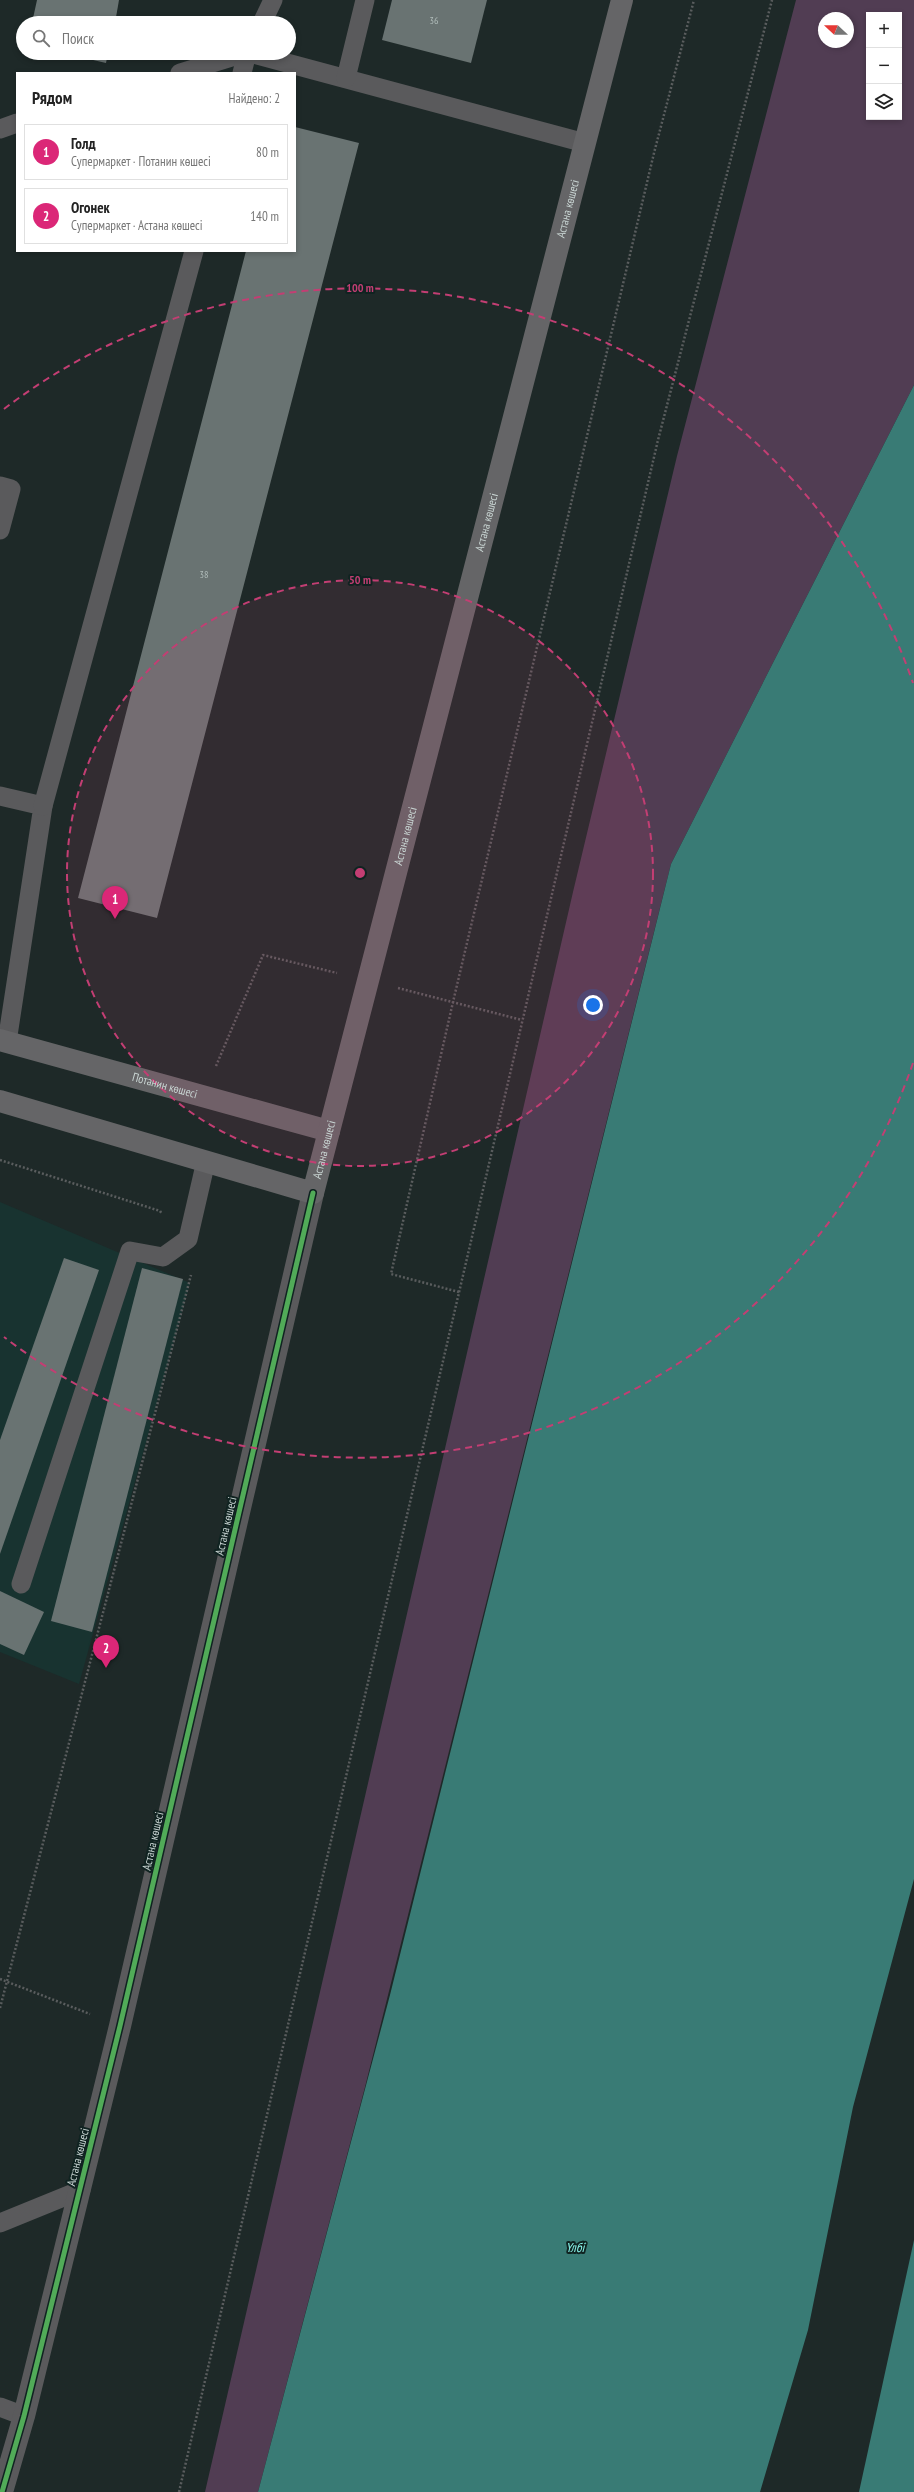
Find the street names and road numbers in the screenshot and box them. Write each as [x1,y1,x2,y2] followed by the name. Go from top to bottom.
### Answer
[553,178,582,239] street label: Астана көшесі
[471,492,501,553] street label: Астана көшесі
[390,805,420,867] street label: Астана көшесі
[131,1069,199,1101] street label: Потанин көшесі
[309,1119,338,1180] street label: Астана көшесі
[212,1495,240,1557] street label: Астана көшесі
[139,1810,167,1872] street label: Астана көшесі
[63,2126,92,2188] street label: Астана көшесі

